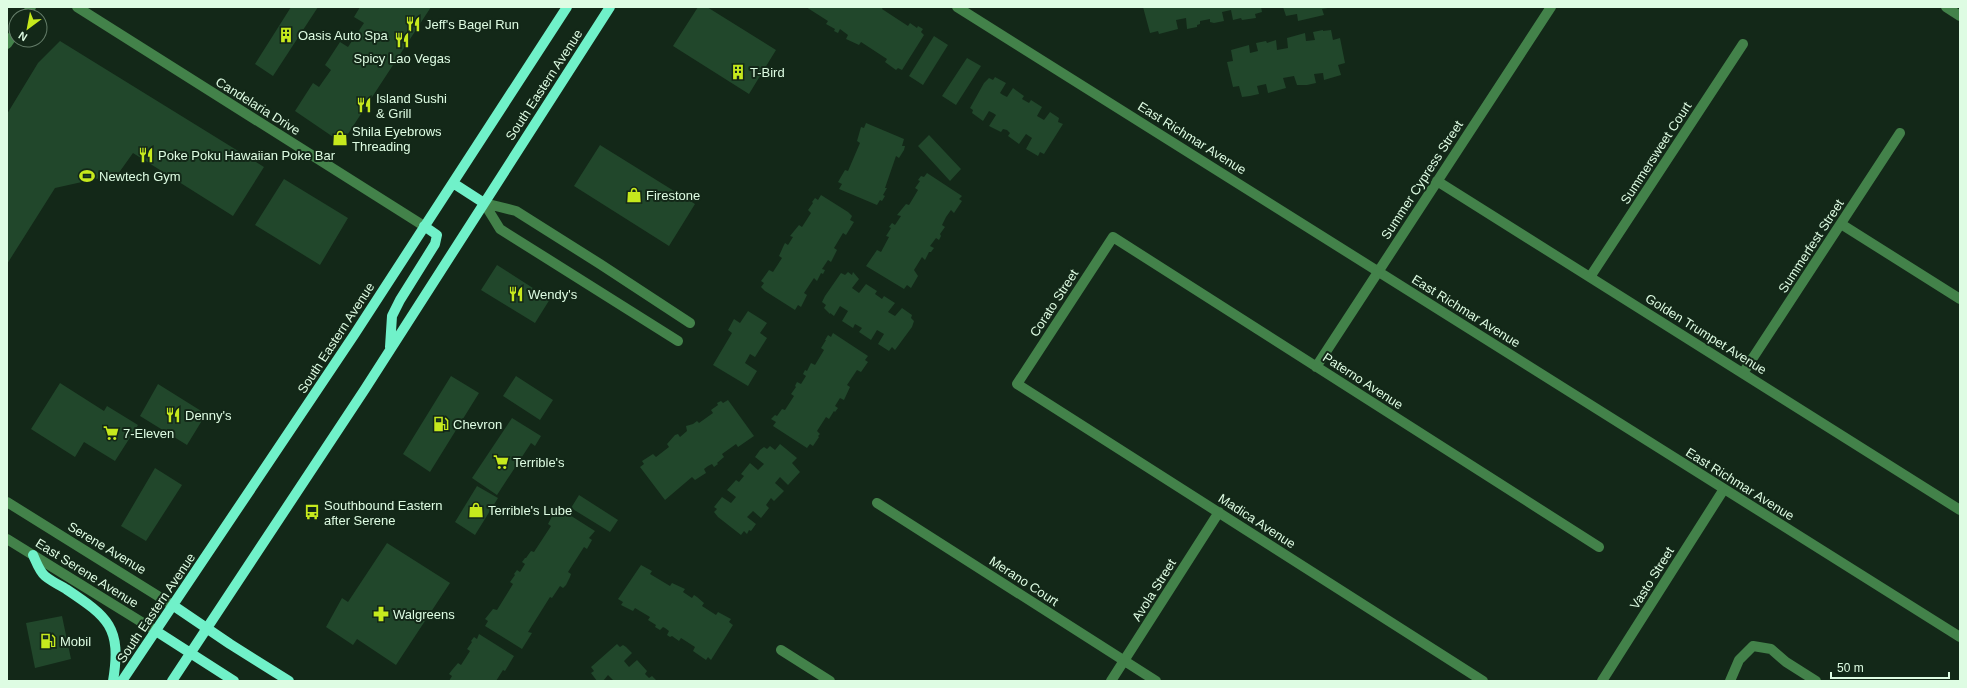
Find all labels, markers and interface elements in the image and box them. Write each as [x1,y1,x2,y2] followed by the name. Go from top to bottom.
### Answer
[8,8,48,48] north arrow
[404,15,422,33] restaurant icon: Jeff's Bagel Run
[425,17,519,32] place label: Jeff's Bagel Run
[277,26,295,44] building icon: Oasis Auto Spa
[503,27,585,143] street label: South Eastern Avenue
[298,28,388,43] place label: Oasis Auto Spa
[16,29,29,44] text: N
[393,31,411,49] restaurant icon: Spicy Lao Vegas
[354,51,451,66] place label: Spicy Lao Vegas
[729,63,747,81] building icon: T-Bird
[750,65,785,80] place label: T-Bird
[213,74,303,138] street label: Candelaria Drive
[376,91,447,121] place label: Island Sushi & Grill
[355,96,373,114] restaurant icon: Island Sushi & Grill
[1135,99,1249,177] street label: East Richmar Avenue
[1617,99,1695,207] street label: Summersweet Court
[1378,117,1466,242] street label: Summer Cypress Street
[352,124,442,154] place label: Shila Eyebrows Threading
[331,129,349,147] shop icon: Shila Eyebrows Threading
[137,146,155,164] restaurant icon: Poke Poku Hawaiian Poke Bar
[158,148,336,163] place label: Poke Poku Hawaiian Poke Bar
[78,167,96,185] sports icon: Newtech Gym
[99,169,181,184] place label: Newtech Gym
[625,186,643,204] shop icon: Firestone
[646,188,700,203] place label: Firestone
[1775,196,1847,296] street label: Summerfest Street
[1027,266,1082,340] street label: Corato Street
[1409,272,1523,350] street label: East Richmar Avenue
[295,280,377,396] street label: South Eastern Avenue
[507,285,525,303] restaurant icon: Wendy's
[528,287,578,302] place label: Wendy's
[1643,291,1769,377] street label: Golden Trumpet Avenue
[1320,350,1406,412] street label: Paterno Avenue
[164,406,182,424] restaurant icon: Denny's
[185,408,232,423] place label: Denny's
[432,415,450,433] fuel station icon: Chevron
[453,417,502,432] place label: Chevron
[102,424,120,442] supermarket icon: 7-Eleven
[123,426,174,441] place label: 7-Eleven
[1683,445,1797,523] street label: East Richmar Avenue
[492,453,510,471] supermarket icon: Terrible's
[513,455,565,470] place label: Terrible's
[1216,491,1298,551] street label: Madica Avenue
[324,498,443,528] place label: Southbound Eastern after Serene
[467,501,485,519] shop icon: Terrible's Lube
[303,503,321,521] bus stop icon: Southbound Eastern after Serene
[488,503,572,518] place label: Terrible's Lube
[65,519,149,577] street label: Serene Avenue
[33,535,141,611] street label: East Serene Avenue
[1627,544,1677,612] street label: Vasto Street
[114,550,198,666] street label: South Eastern Avenue
[987,553,1062,609] street label: Merano Court
[1129,556,1179,624] street label: Avola Street
[372,605,390,623] pharmacy icon: Walgreens
[393,607,455,622] place label: Walgreens
[39,632,57,650] fuel station icon: Mobil
[60,634,91,649] place label: Mobil
[1831,654,1949,680] scale bar
[1837,661,1864,675] text: 50 m

